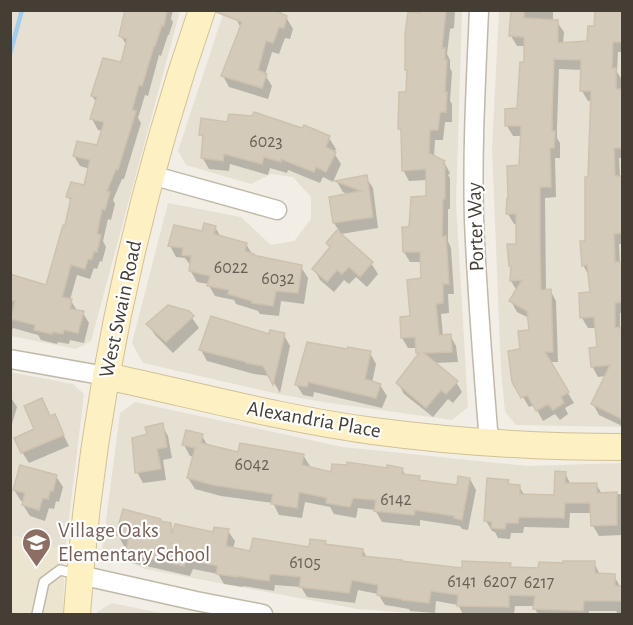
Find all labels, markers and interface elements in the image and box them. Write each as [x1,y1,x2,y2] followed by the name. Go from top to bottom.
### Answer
[249,133,283,151] house number: 6023
[463,182,488,272] street label: Porter Way
[96,239,145,380] street label: West Swain Road
[214,259,248,277] house number: 6022
[261,270,295,288] house number: 6032
[245,397,382,442] street label: Alexandria Place
[235,456,269,474] house number: 6042
[380,491,412,509] house number: 6142
[58,520,210,565] place label: Village Oaks Elementary School
[21,526,53,568] school or university icon: Village Oaks Elementary School
[289,554,321,572] house number: 6105
[447,573,477,591] house number: 6141
[483,573,517,591] house number: 6207
[524,574,554,592] house number: 6217

